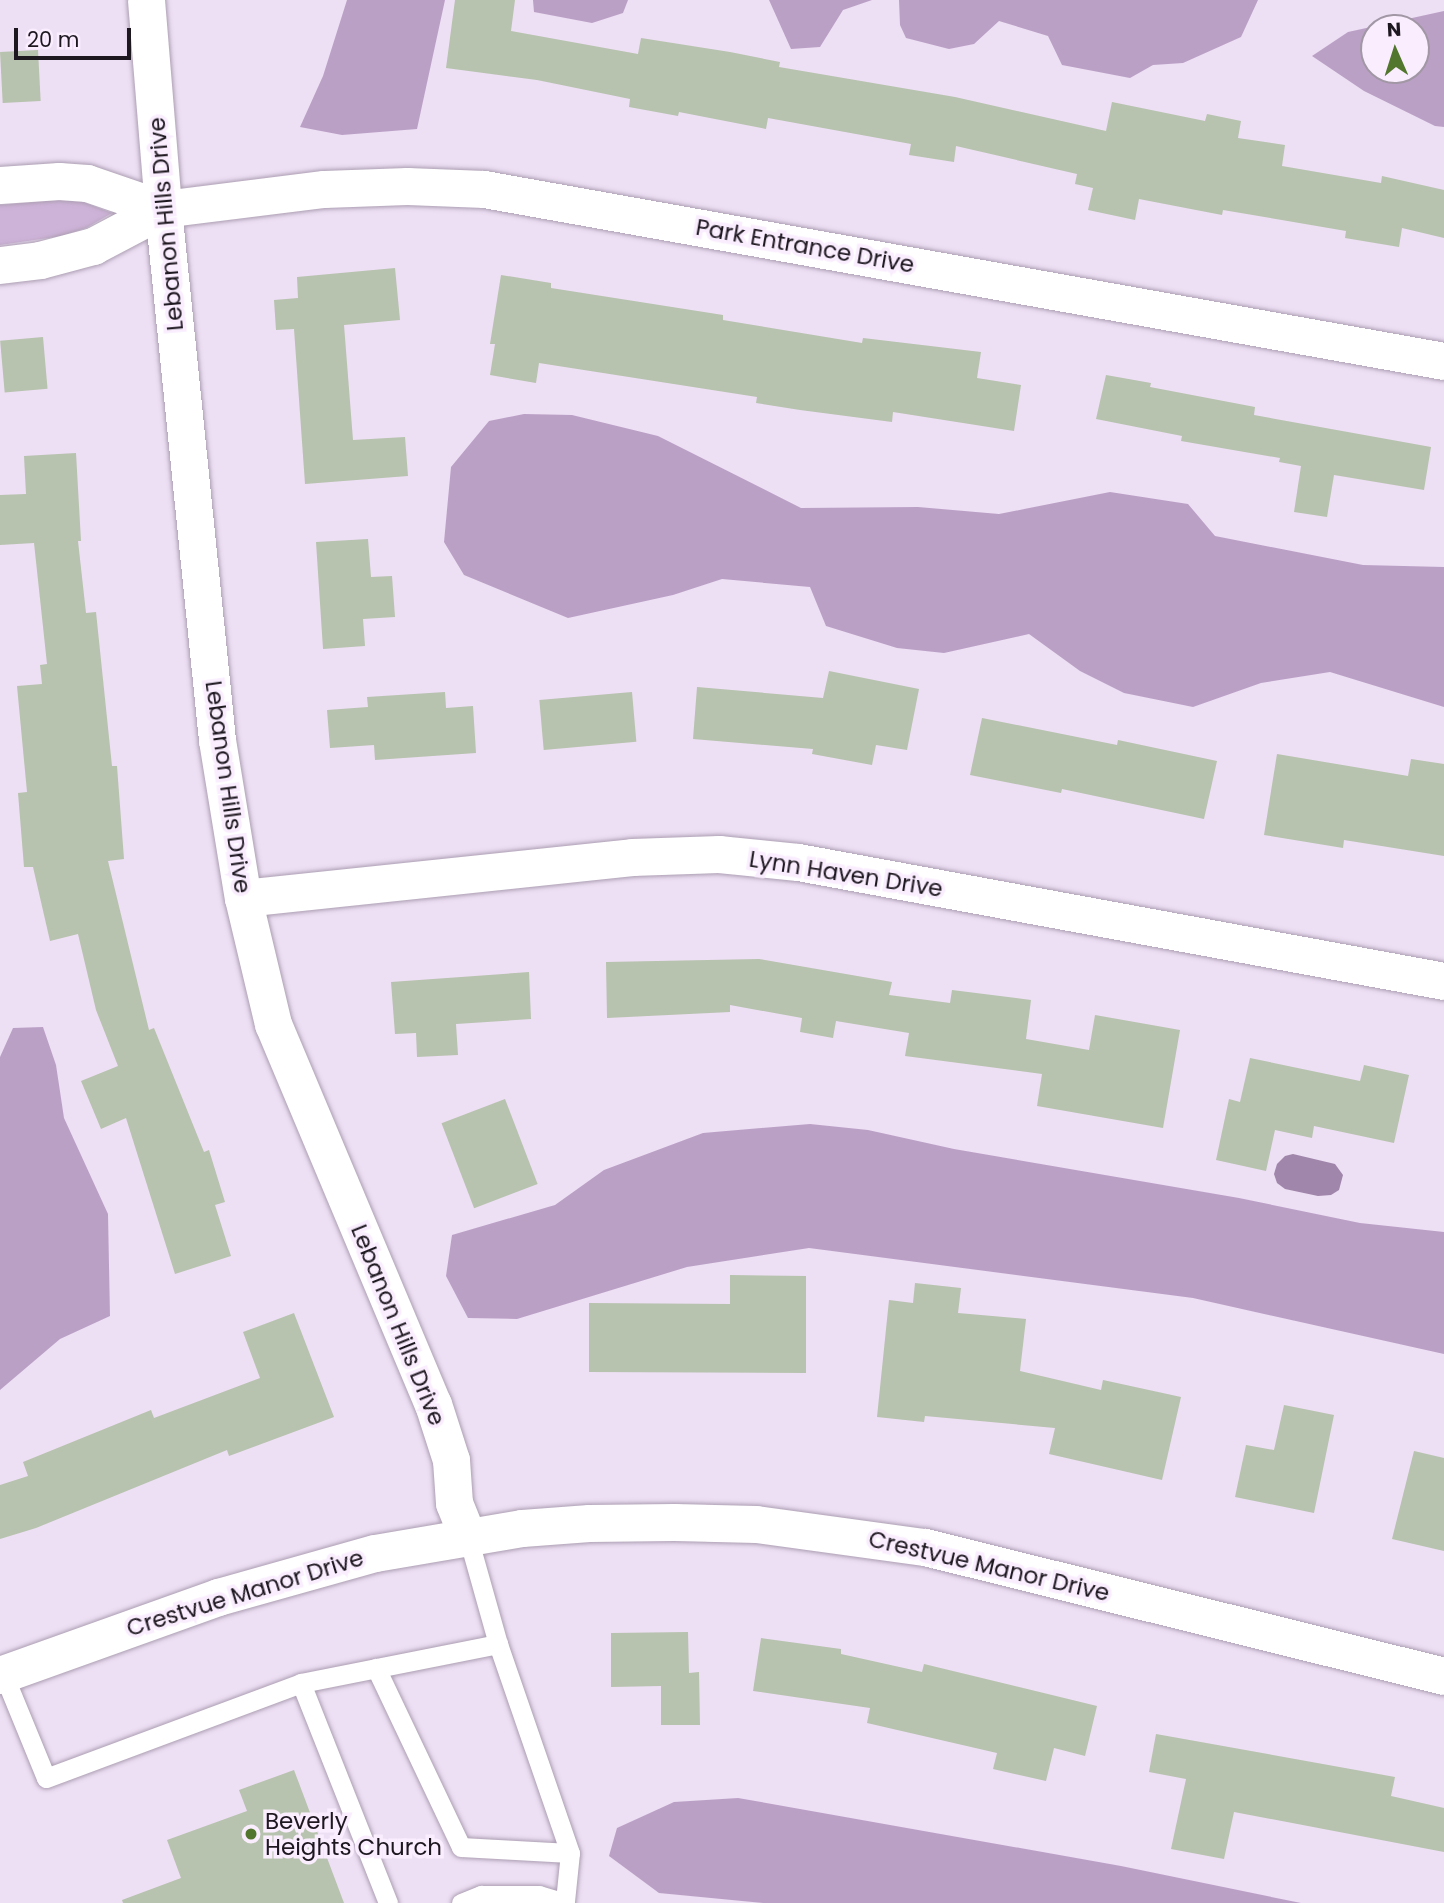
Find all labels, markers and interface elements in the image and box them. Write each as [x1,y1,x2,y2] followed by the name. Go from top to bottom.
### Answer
[18,14,135,58] scale bar
[1360,14,1430,84] north arrow
[1386,16,1402,43] text: N
[27,25,80,54] text: 20 m
[143,116,189,332] street label: Lebanon Hills Drive
[694,213,916,279] street label: Park Entrance Drive
[199,679,257,895] street label: Lebanon Hills Drive
[747,845,945,903] street label: Lynn Haven Drive
[345,1220,451,1430] street label: Lebanon Hills Drive
[866,1525,1112,1607] street label: Crestvue Manor Drive
[123,1544,367,1642] street label: Crestvue Manor Drive
[265,1807,442,1861] place label: Beverly Heights Church
[243,1826,259,1842] marker: Beverly Heights Church

